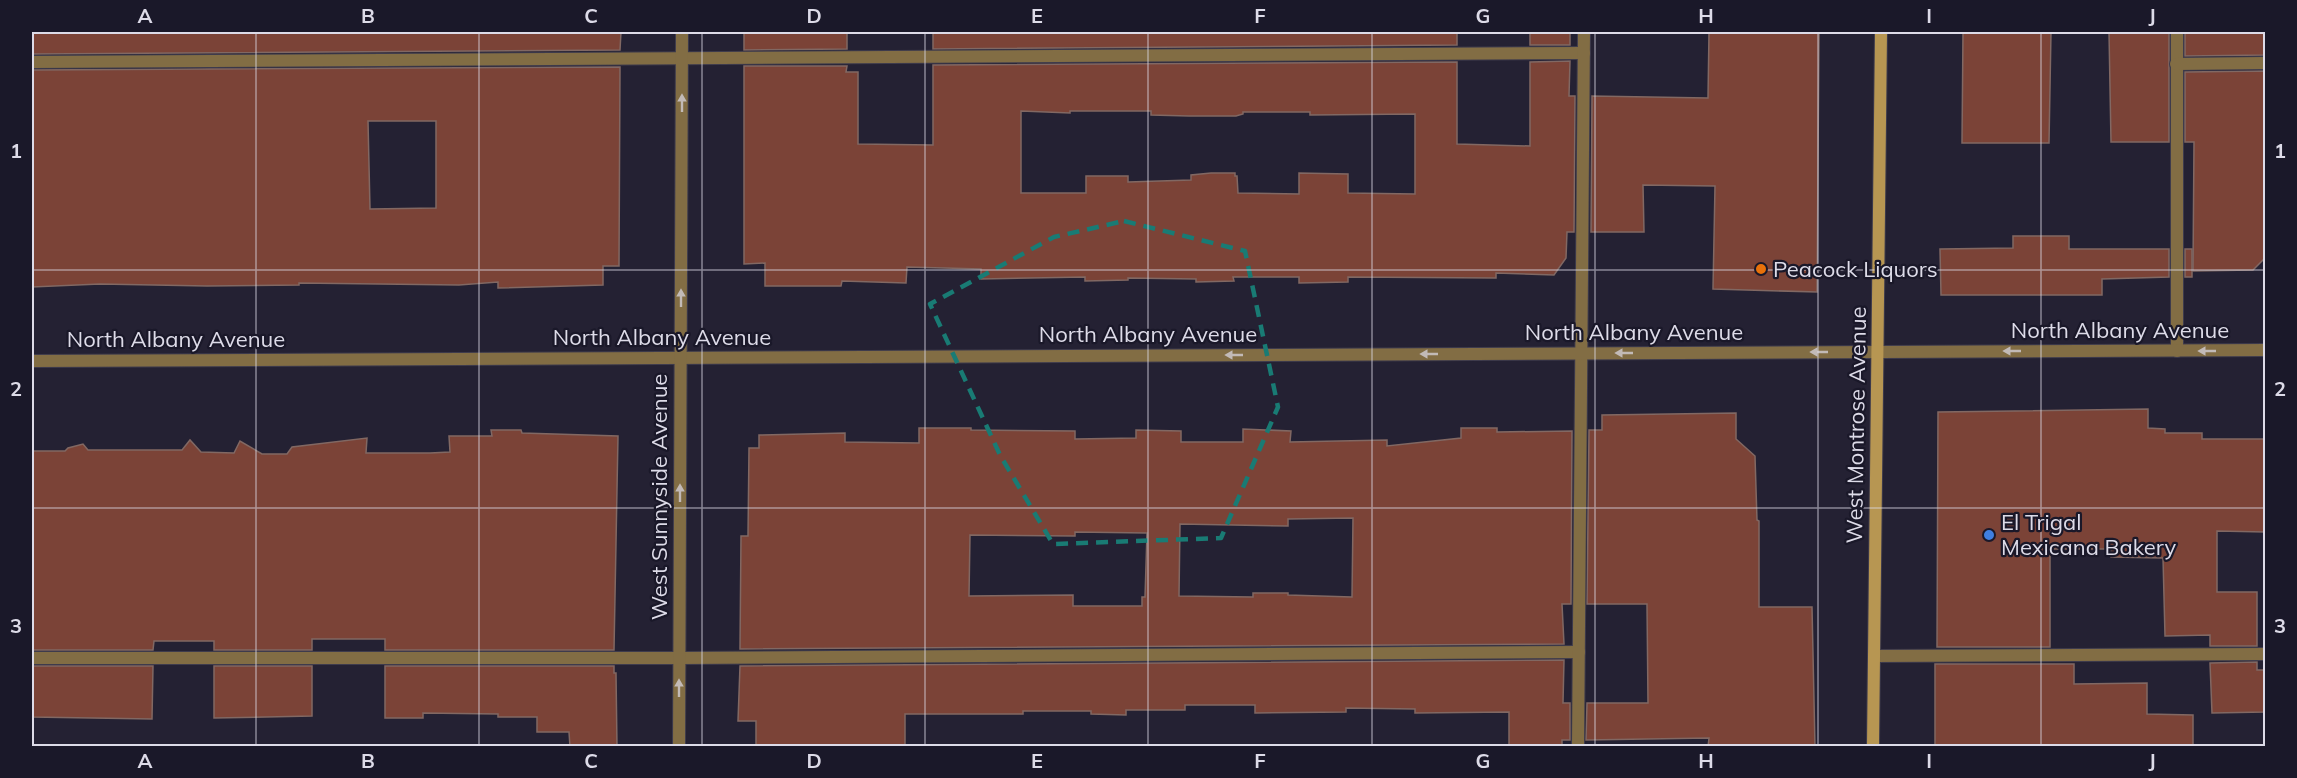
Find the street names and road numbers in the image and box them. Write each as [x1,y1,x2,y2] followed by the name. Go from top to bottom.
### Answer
[1840,306,1872,544] street label: West Montrose Avenue
[2011,316,2229,344] street label: North Albany Avenue
[1525,318,1743,346] street label: North Albany Avenue
[1039,320,1257,348] street label: North Albany Avenue
[553,323,771,351] street label: North Albany Avenue
[67,325,285,353] street label: North Albany Avenue
[645,374,673,620] street label: West Sunnyside Avenue

